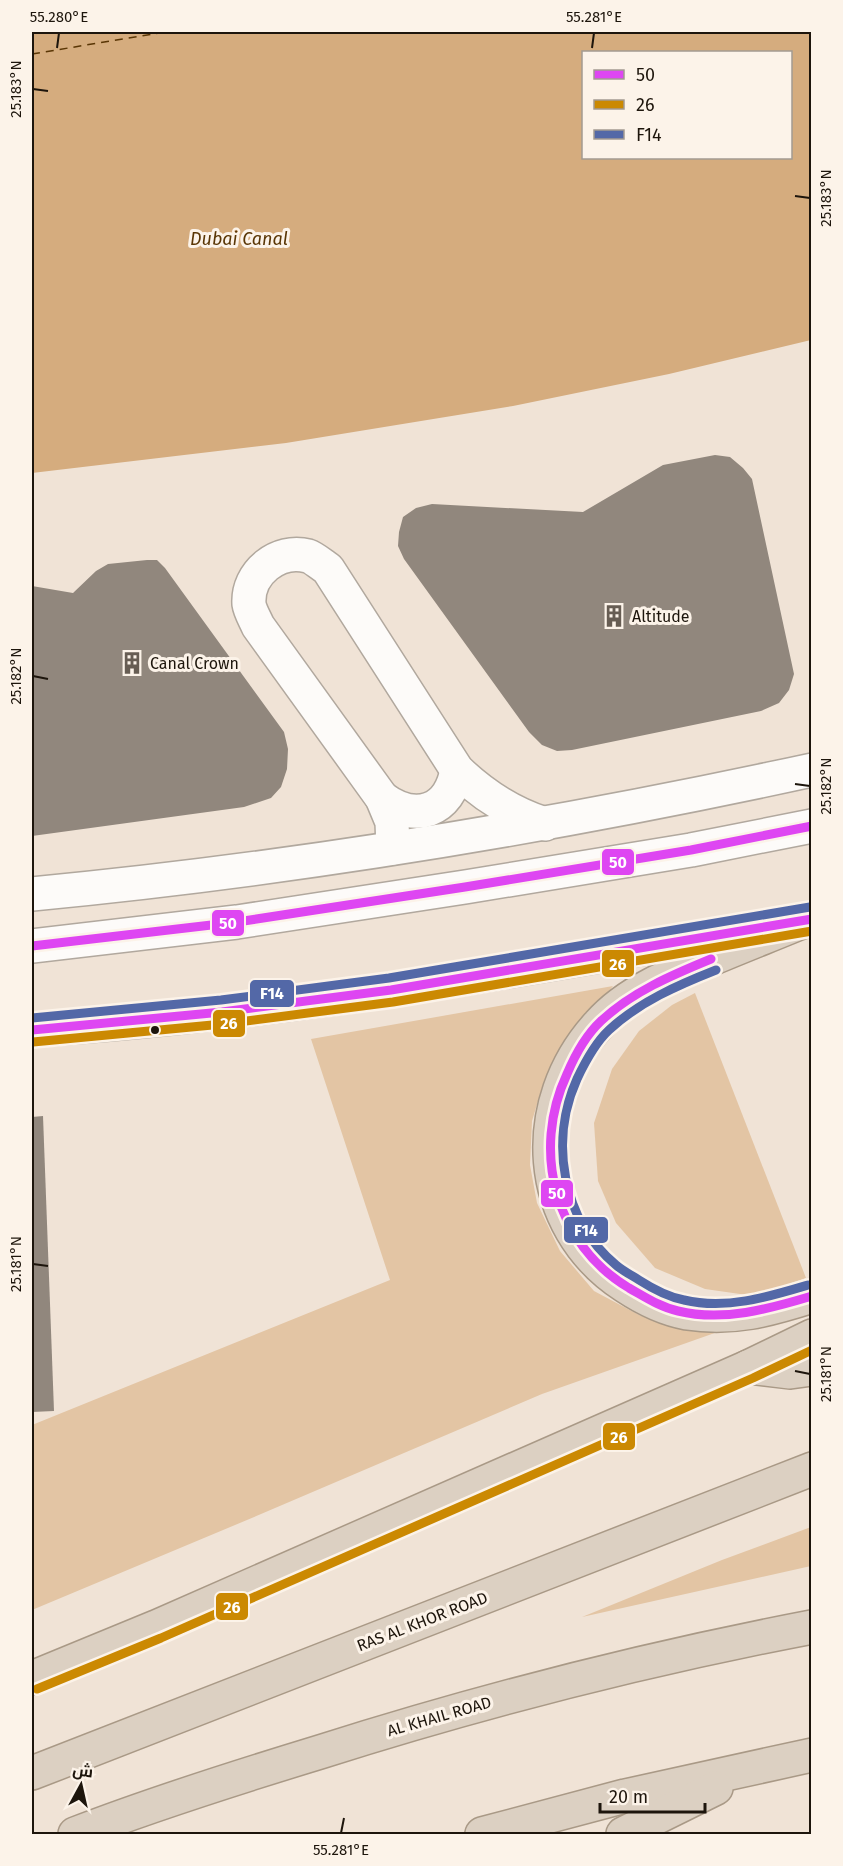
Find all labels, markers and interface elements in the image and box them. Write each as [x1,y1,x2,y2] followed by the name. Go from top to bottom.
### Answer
[30,8,88,26] text: 55.280°E
[566,8,622,26] text: 55.281°E
[582,51,792,159] legend
[7,60,25,118] text: 25.183°N
[636,64,655,86] text: 50
[636,94,655,116] text: 26
[636,124,662,146] text: F14
[817,169,835,227] text: 25.183°N
[190,228,288,250] water label: Dubai Canal
[601,603,627,629] building icon: Altitude
[632,607,690,626] place label: Altitude
[7,647,25,705] text: 25.182°N
[119,650,145,676] building icon: Canal Crown
[150,654,239,673] place label: Canal Crown
[817,757,835,815] text: 25.182°N
[601,848,635,876] line badge: 50
[609,853,627,872] text: 50
[211,909,245,937] line badge: 50
[219,914,237,933] text: 50
[601,949,635,978] line badge: 26
[609,955,627,974] text: 26
[249,979,295,1008] line badge: F14
[260,984,284,1003] text: F14
[212,1009,246,1038] line badge: 26
[220,1014,238,1033] text: 26
[149,1024,161,1036] unlabelled marker
[540,1179,574,1208] line badge: 50
[548,1184,566,1203] text: 50
[563,1216,609,1244] line badge: F14
[574,1221,598,1240] text: F14
[7,1236,25,1292] text: 25.181°N
[817,1346,835,1402] text: 25.181°N
[602,1422,636,1451] line badge: 26
[610,1428,628,1447] text: 26
[354,1588,490,1655] street label: RAS AL KHOR ROAD
[215,1592,249,1621] line badge: 26
[223,1598,241,1617] text: 26
[385,1693,494,1740] street label: AL KHAIL ROAD
[51,1755,111,1815] north arrow
[72,1760,95,1781] text: ش
[600,1776,705,1814] scale bar
[609,1786,648,1808] text: 20 m
[313,1841,369,1859] text: 55.281°E

